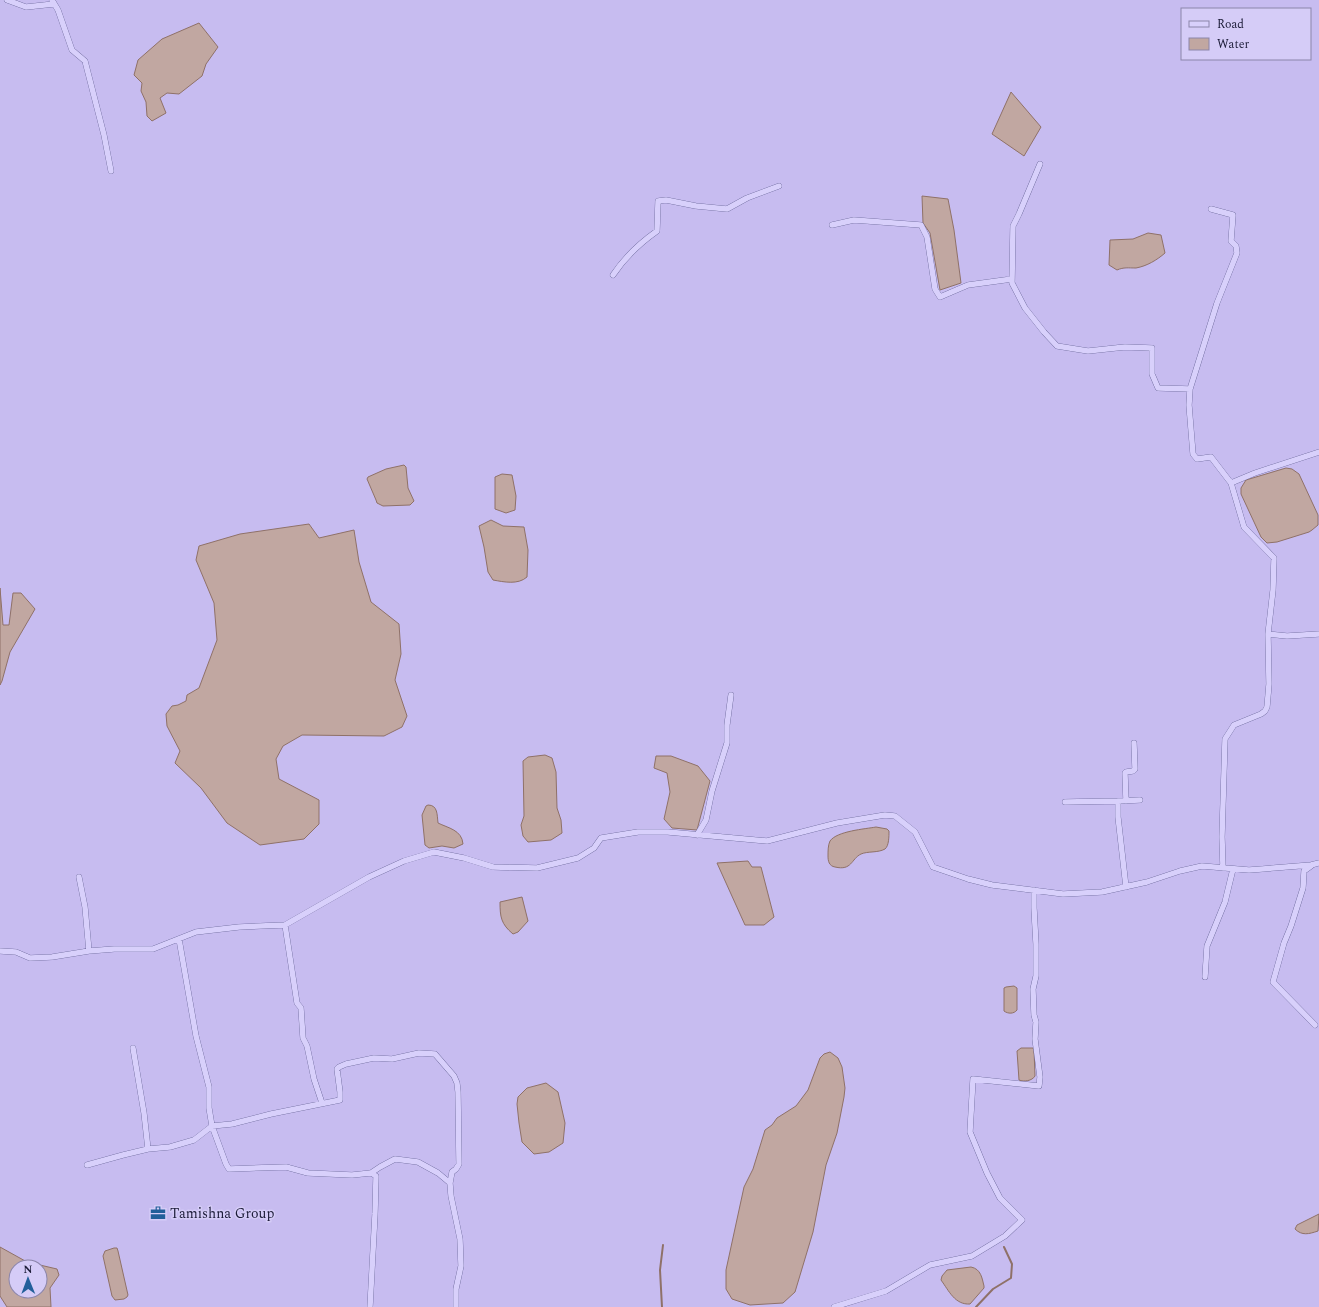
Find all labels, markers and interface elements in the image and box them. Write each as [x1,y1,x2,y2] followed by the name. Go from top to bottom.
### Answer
[1181,8,1311,60] legend
[1217,15,1244,34] text: Road
[1217,35,1249,54] text: Water
[170,1203,274,1224] place label: Tamishna Group
[149,1204,167,1222] office icon: Tamishna Group
[8,1259,48,1299] north arrow
[23,1261,32,1278] text: N

